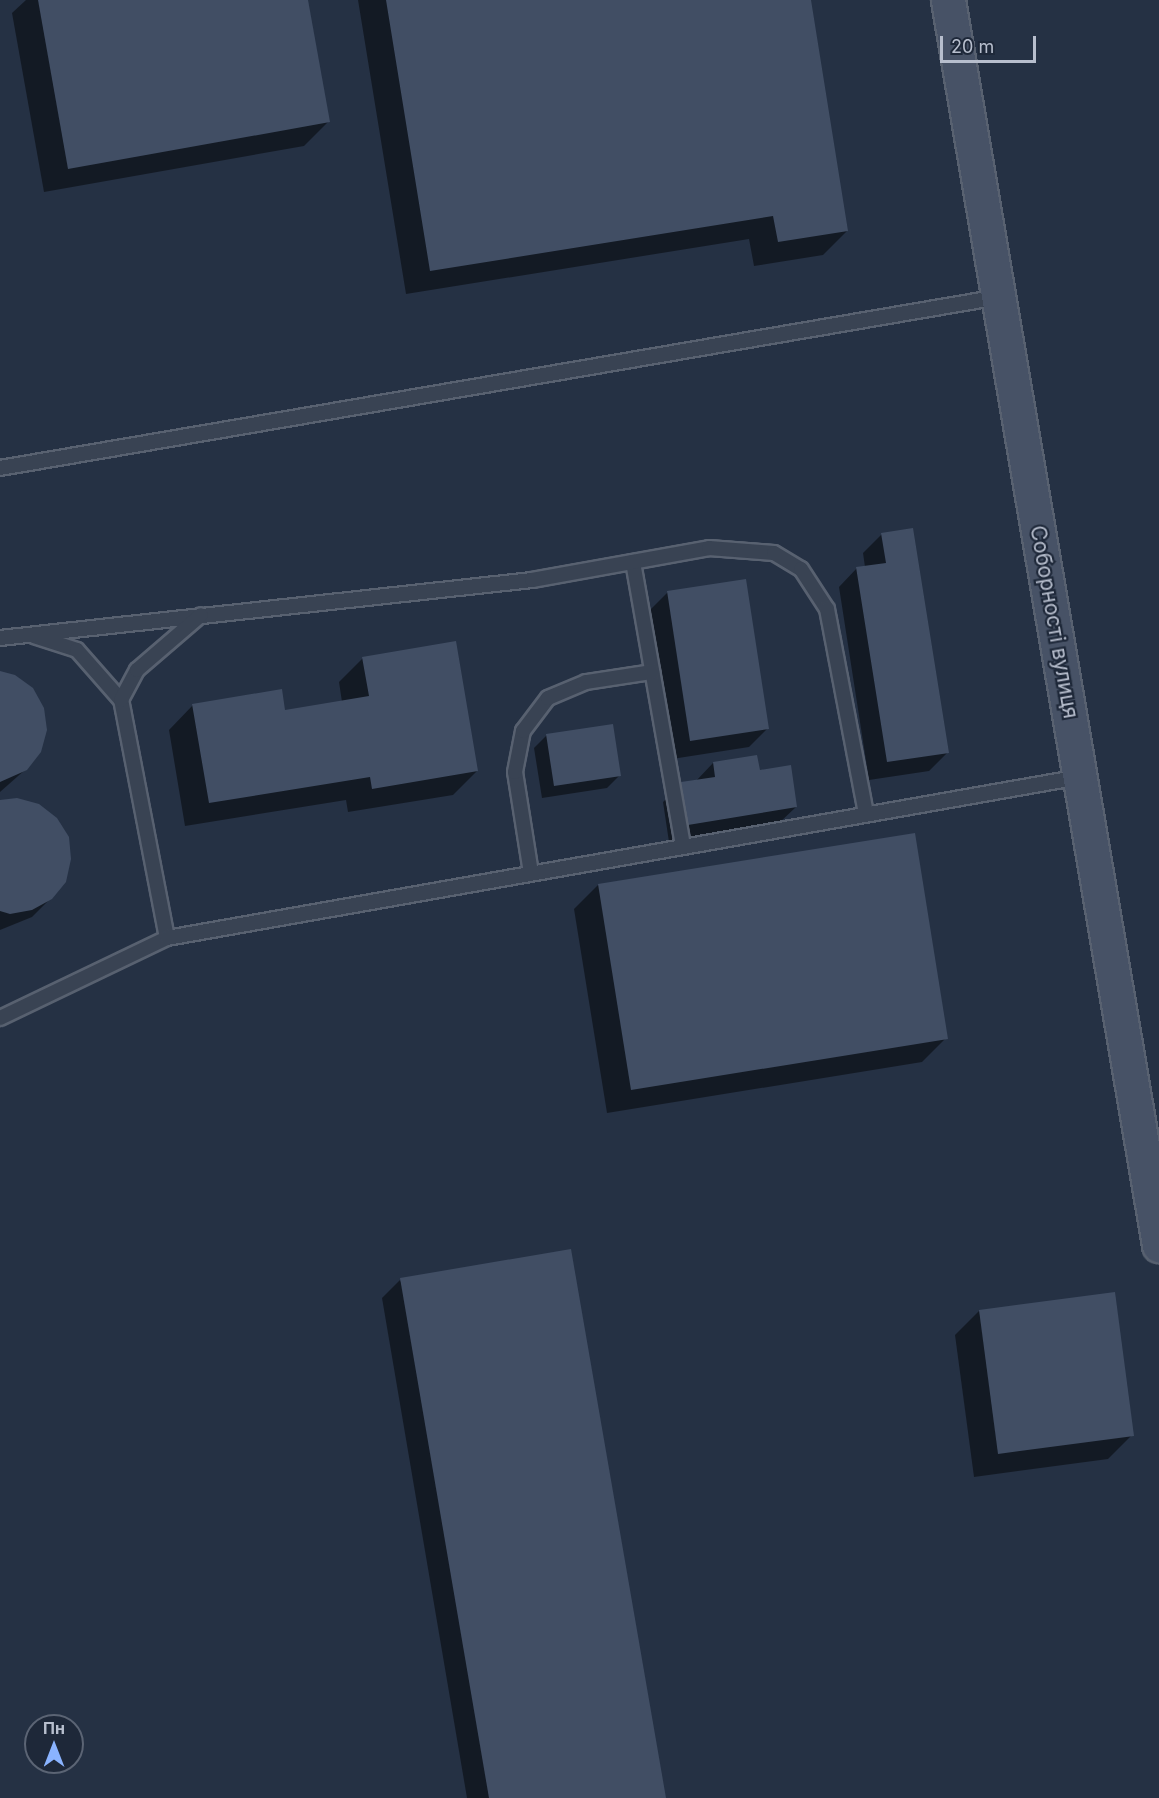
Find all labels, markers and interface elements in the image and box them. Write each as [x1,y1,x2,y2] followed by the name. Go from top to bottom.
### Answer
[943,24,1039,62] scale bar
[951,36,994,57] text: 20 m
[1025,524,1083,720] street label: Соборності вулиця
[24,1714,84,1774] north arrow
[43,1718,65,1738] text: Пн

